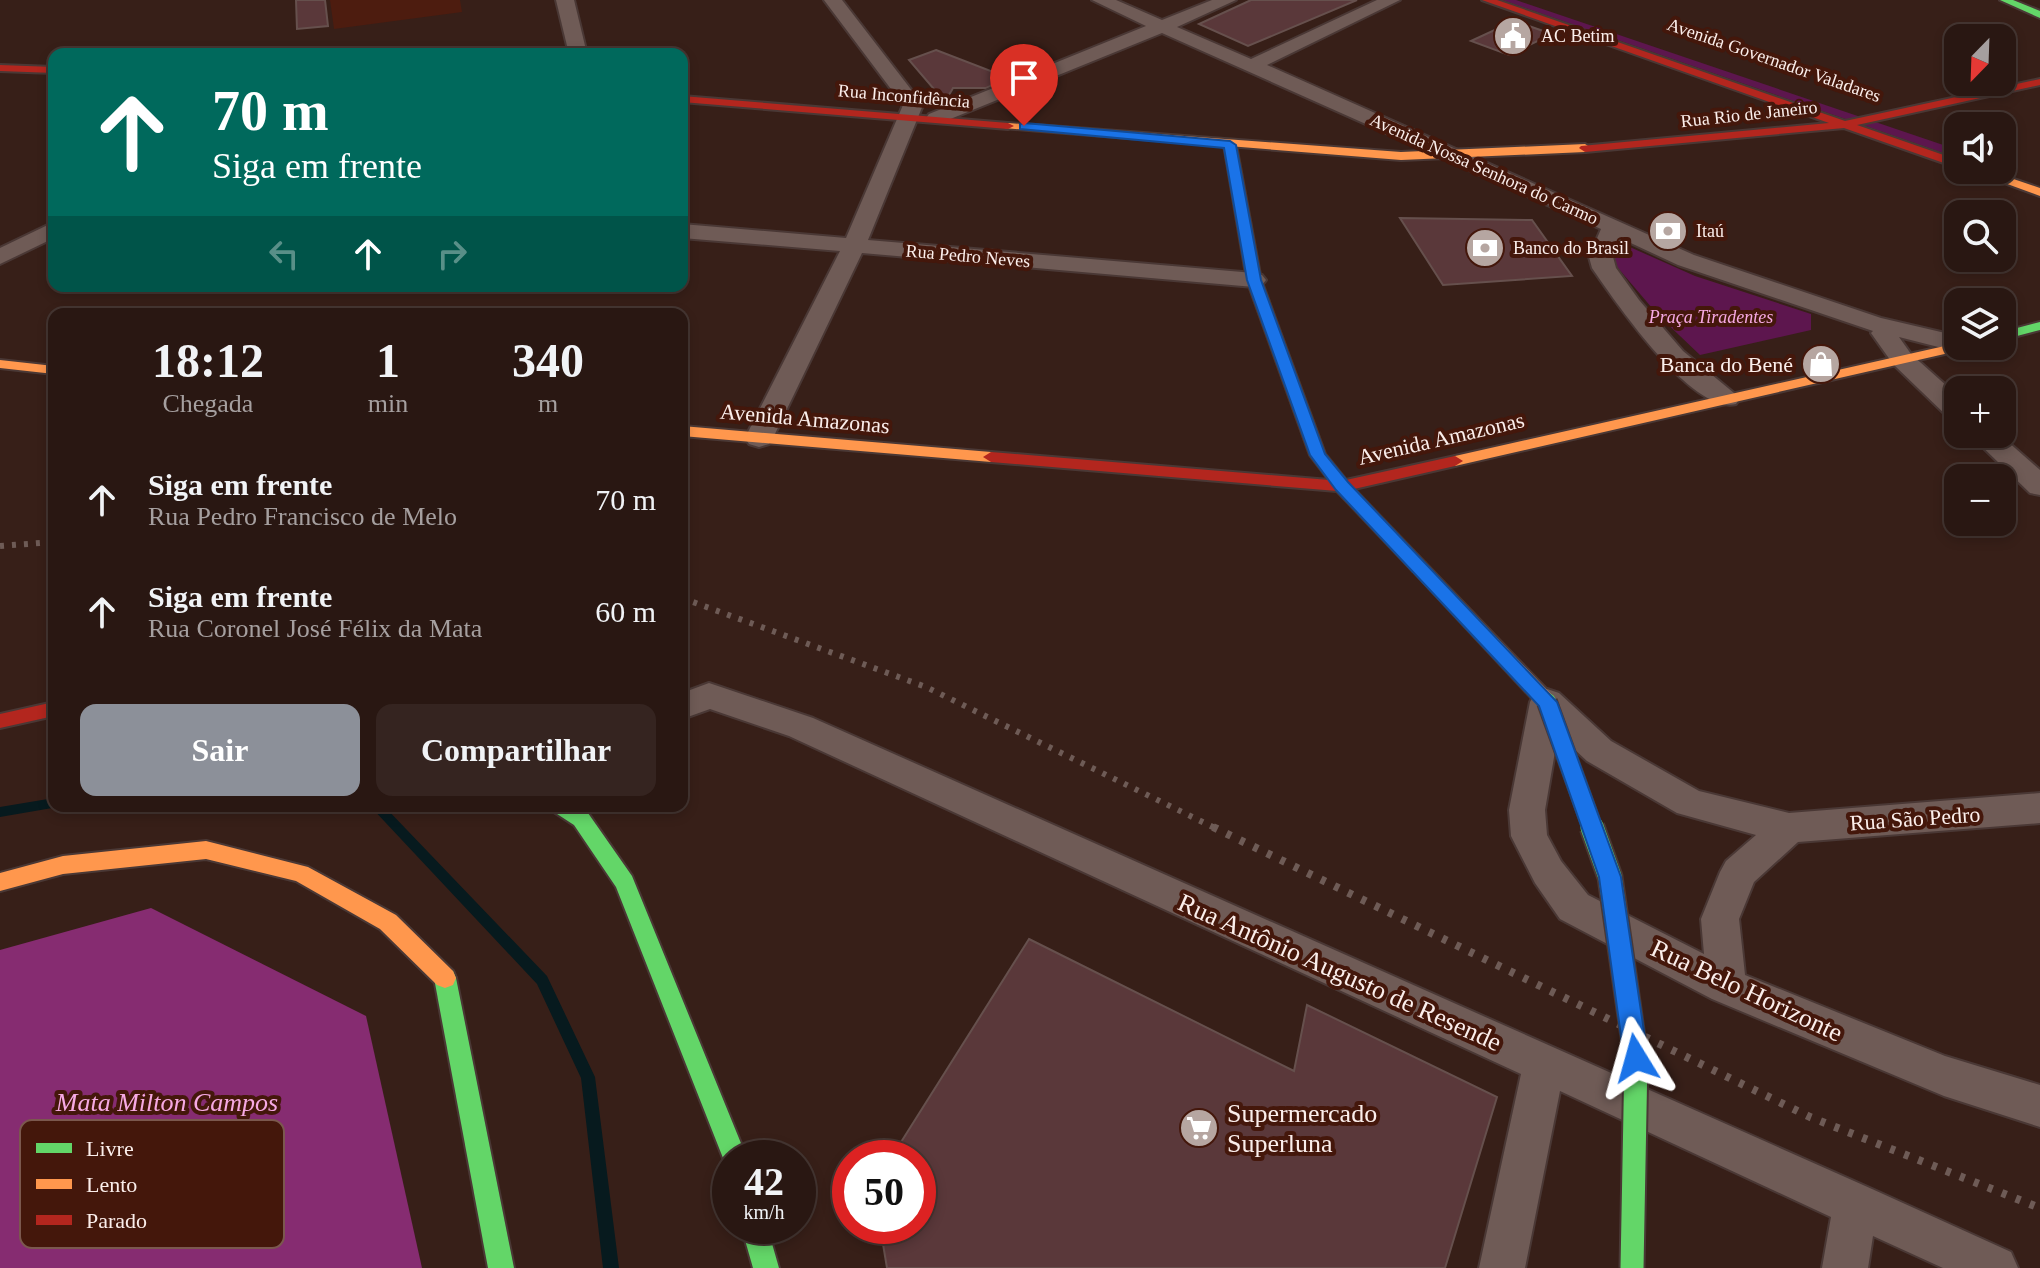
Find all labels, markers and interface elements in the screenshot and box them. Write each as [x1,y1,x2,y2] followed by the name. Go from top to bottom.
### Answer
[1665,14,1883,106] street label: Avenida Governador Valadares
[1492,15,1534,57] public building icon: AC Betim
[1944,24,2016,96] north arrow
[1944,24,2016,536] map controls
[1541,26,1615,46] place label: AC Betim
[990,44,1058,126] pin
[1002,56,1046,100] icon: arrive
[80,80,184,184] icon: ahead
[212,80,329,142] text: 70 m
[837,80,971,112] street label: Rua Inconfidência
[1680,97,1818,131] street label: Rua Rio de Janeiro
[1367,110,1601,228] street label: Avenida Nossa Senhora do Carmo
[1944,112,2016,184] button: sound
[212,146,422,186] text: Siga em frente
[1944,200,2016,272] button: search
[1647,210,1689,252] bank icon: Itaú
[1696,221,1724,241] place label: Itaú
[1464,227,1506,269] bank icon: Banco do Brasil
[262,232,306,276] icon: left
[346,232,390,276] icon: ahead
[430,232,474,276] icon: right
[1513,238,1629,258] place label: Banco do Brasil
[905,241,1031,271] street label: Rua Pedro Neves
[1944,288,2016,360] button: layers
[1648,307,1773,327] park label: Praça Tiradentes
[152,334,264,387] text: 18:12
[376,334,400,387] text: 1
[512,334,584,387] text: 340
[1800,343,1842,385] shop icon: Banca do Bené
[1660,352,1793,377] place label: Banca do Bené
[1944,376,2016,448] button: +
[162,389,253,418] text: Chegada
[368,389,408,418] text: min
[538,389,558,418] text: m
[719,399,891,438] street label: Avenida Amazonas
[1355,407,1527,470] street label: Avenida Amazonas
[1944,464,2016,536] button: −
[148,468,332,501] text: Siga em frente
[80,478,124,522] icon: ahead
[595,483,656,516] text: 70 m
[148,502,457,531] text: Rua Pedro Francisco de Melo
[148,580,332,613] text: Siga em frente
[80,590,124,634] icon: ahead
[595,595,656,628] text: 60 m
[148,614,482,643] text: Rua Coronel José Félix da Mata
[80,704,360,796] button: Sair
[376,704,656,796] button: Compartilhar
[1849,801,1981,836] street label: Rua São Pedro
[1174,888,1506,1057] street label: Rua Antônio Augusto de Resende
[1646,933,1847,1048] street label: Rua Belo Horizonte
[1594,1016,1678,1100] position arrow
[55,1088,278,1117] park label: Mata Milton Campos
[1227,1099,1377,1158] place label: Supermercado Superluna
[1178,1107,1220,1149] supermarket icon: Supermercado Superluna
[20,1120,284,1248] legend
[86,1136,134,1161] text: Livre
[832,1140,936,1244] speed limit sign: 50
[744,1159,784,1204] text: 42
[86,1172,137,1197] text: Lento
[743,1201,785,1223] text: km/h
[86,1208,147,1233] text: Parado

